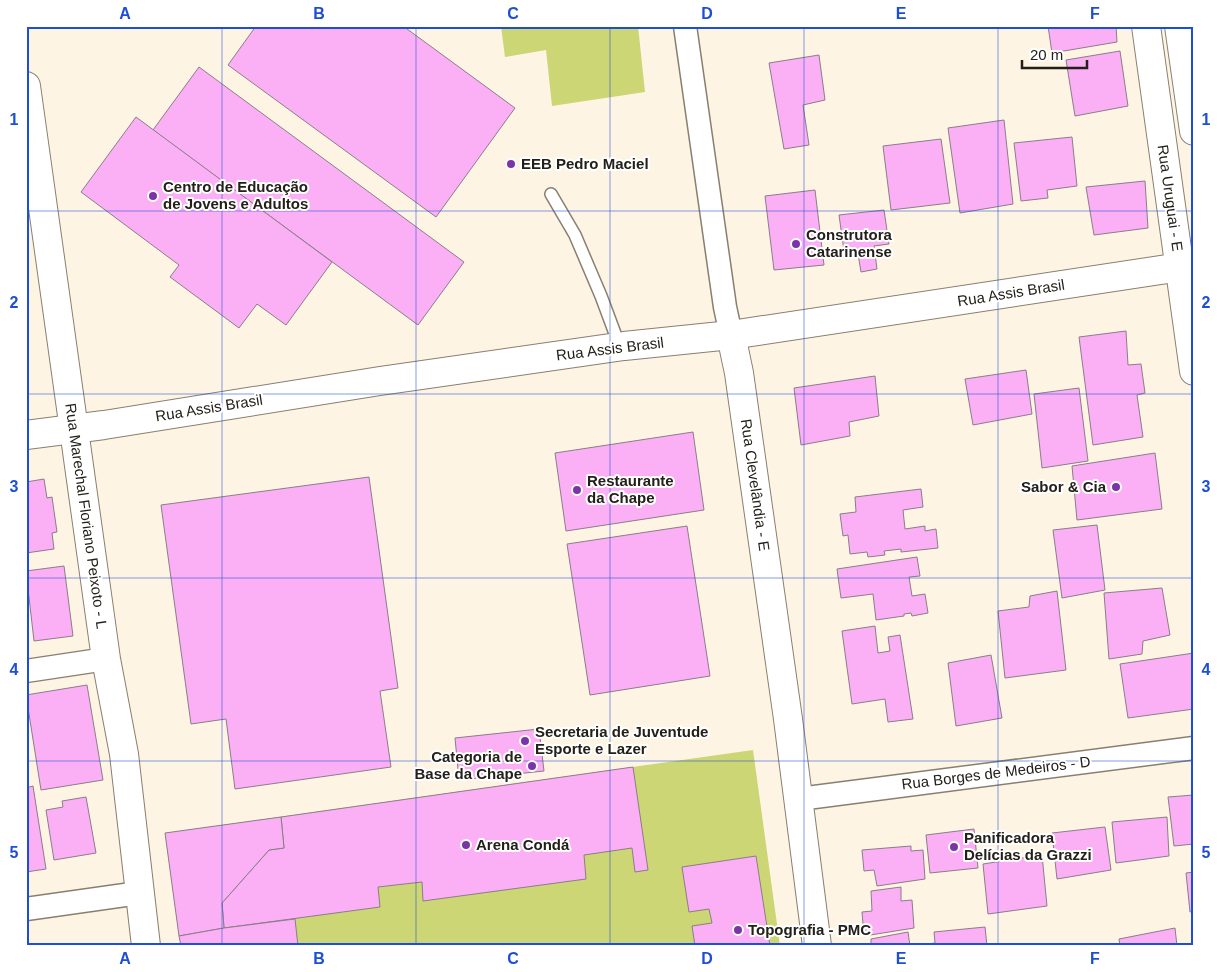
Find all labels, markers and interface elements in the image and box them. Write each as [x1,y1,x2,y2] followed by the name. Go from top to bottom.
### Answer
[119,5,131,22] text: A
[313,5,325,22] text: B
[507,5,519,22] text: C
[701,5,713,22] text: D
[896,5,907,22] text: E
[1090,5,1100,22] text: F
[1022,38,1088,70] scale bar
[1030,46,1063,63] text: 20 m
[10,111,19,128] text: 1
[1202,111,1211,128] text: 1
[1155,143,1186,252] street label: Rua Uruguai - E
[521,155,649,172] place label: EEB Pedro Maciel
[505,158,517,170] marker: EEB Pedro Maciel
[163,178,308,212] place label: Centro de Educação de Jovens e Adultos
[147,190,159,202] marker: Centro de Educação de Jovens e Adultos
[806,226,892,260] place label: Construtora Catarinense
[790,238,802,250] marker: Construtora Catarinense
[956,276,1066,309] street label: Rua Assis Brasil
[10,294,19,311] text: 2
[1202,294,1211,311] text: 2
[555,333,665,364] street label: Rua Assis Brasil
[154,391,264,424] street label: Rua Assis Brasil
[62,402,111,630] street label: Rua Marechal Floriano Peixoto - L
[738,418,773,552] street label: Rua Clevelândia - E
[587,472,674,506] place label: Restaurante da Chape
[10,478,19,495] text: 3
[1021,478,1107,495] place label: Sabor & Cia
[1202,478,1211,495] text: 3
[1110,481,1122,493] marker: Sabor & Cia
[571,484,583,496] marker: Restaurante da Chape
[10,661,19,678] text: 4
[1202,661,1211,678] text: 4
[535,723,708,757] place label: Secretaria de Juventude Esporte e Lazer
[519,735,531,747] marker: Secretaria de Juventude Esporte e Lazer
[414,748,522,782] place label: Categoria de Base da Chape
[901,752,1091,793] street label: Rua Borges de Medeiros - D
[526,760,538,772] marker: Categoria de Base da Chape
[964,829,1092,863] place label: Panificadora Delícias da Grazzi
[476,836,570,853] place label: Arena Condá
[460,839,472,851] marker: Arena Condá
[948,841,960,853] marker: Panificadora Delícias da Grazzi
[10,844,19,861] text: 5
[1202,844,1211,861] text: 5
[748,921,871,938] place label: Topografia - PMC
[732,924,744,936] marker: Topografia - PMC
[119,950,131,967] text: A
[313,950,325,967] text: B
[507,950,519,967] text: C
[701,950,713,967] text: D
[896,950,907,967] text: E
[1090,950,1100,967] text: F

